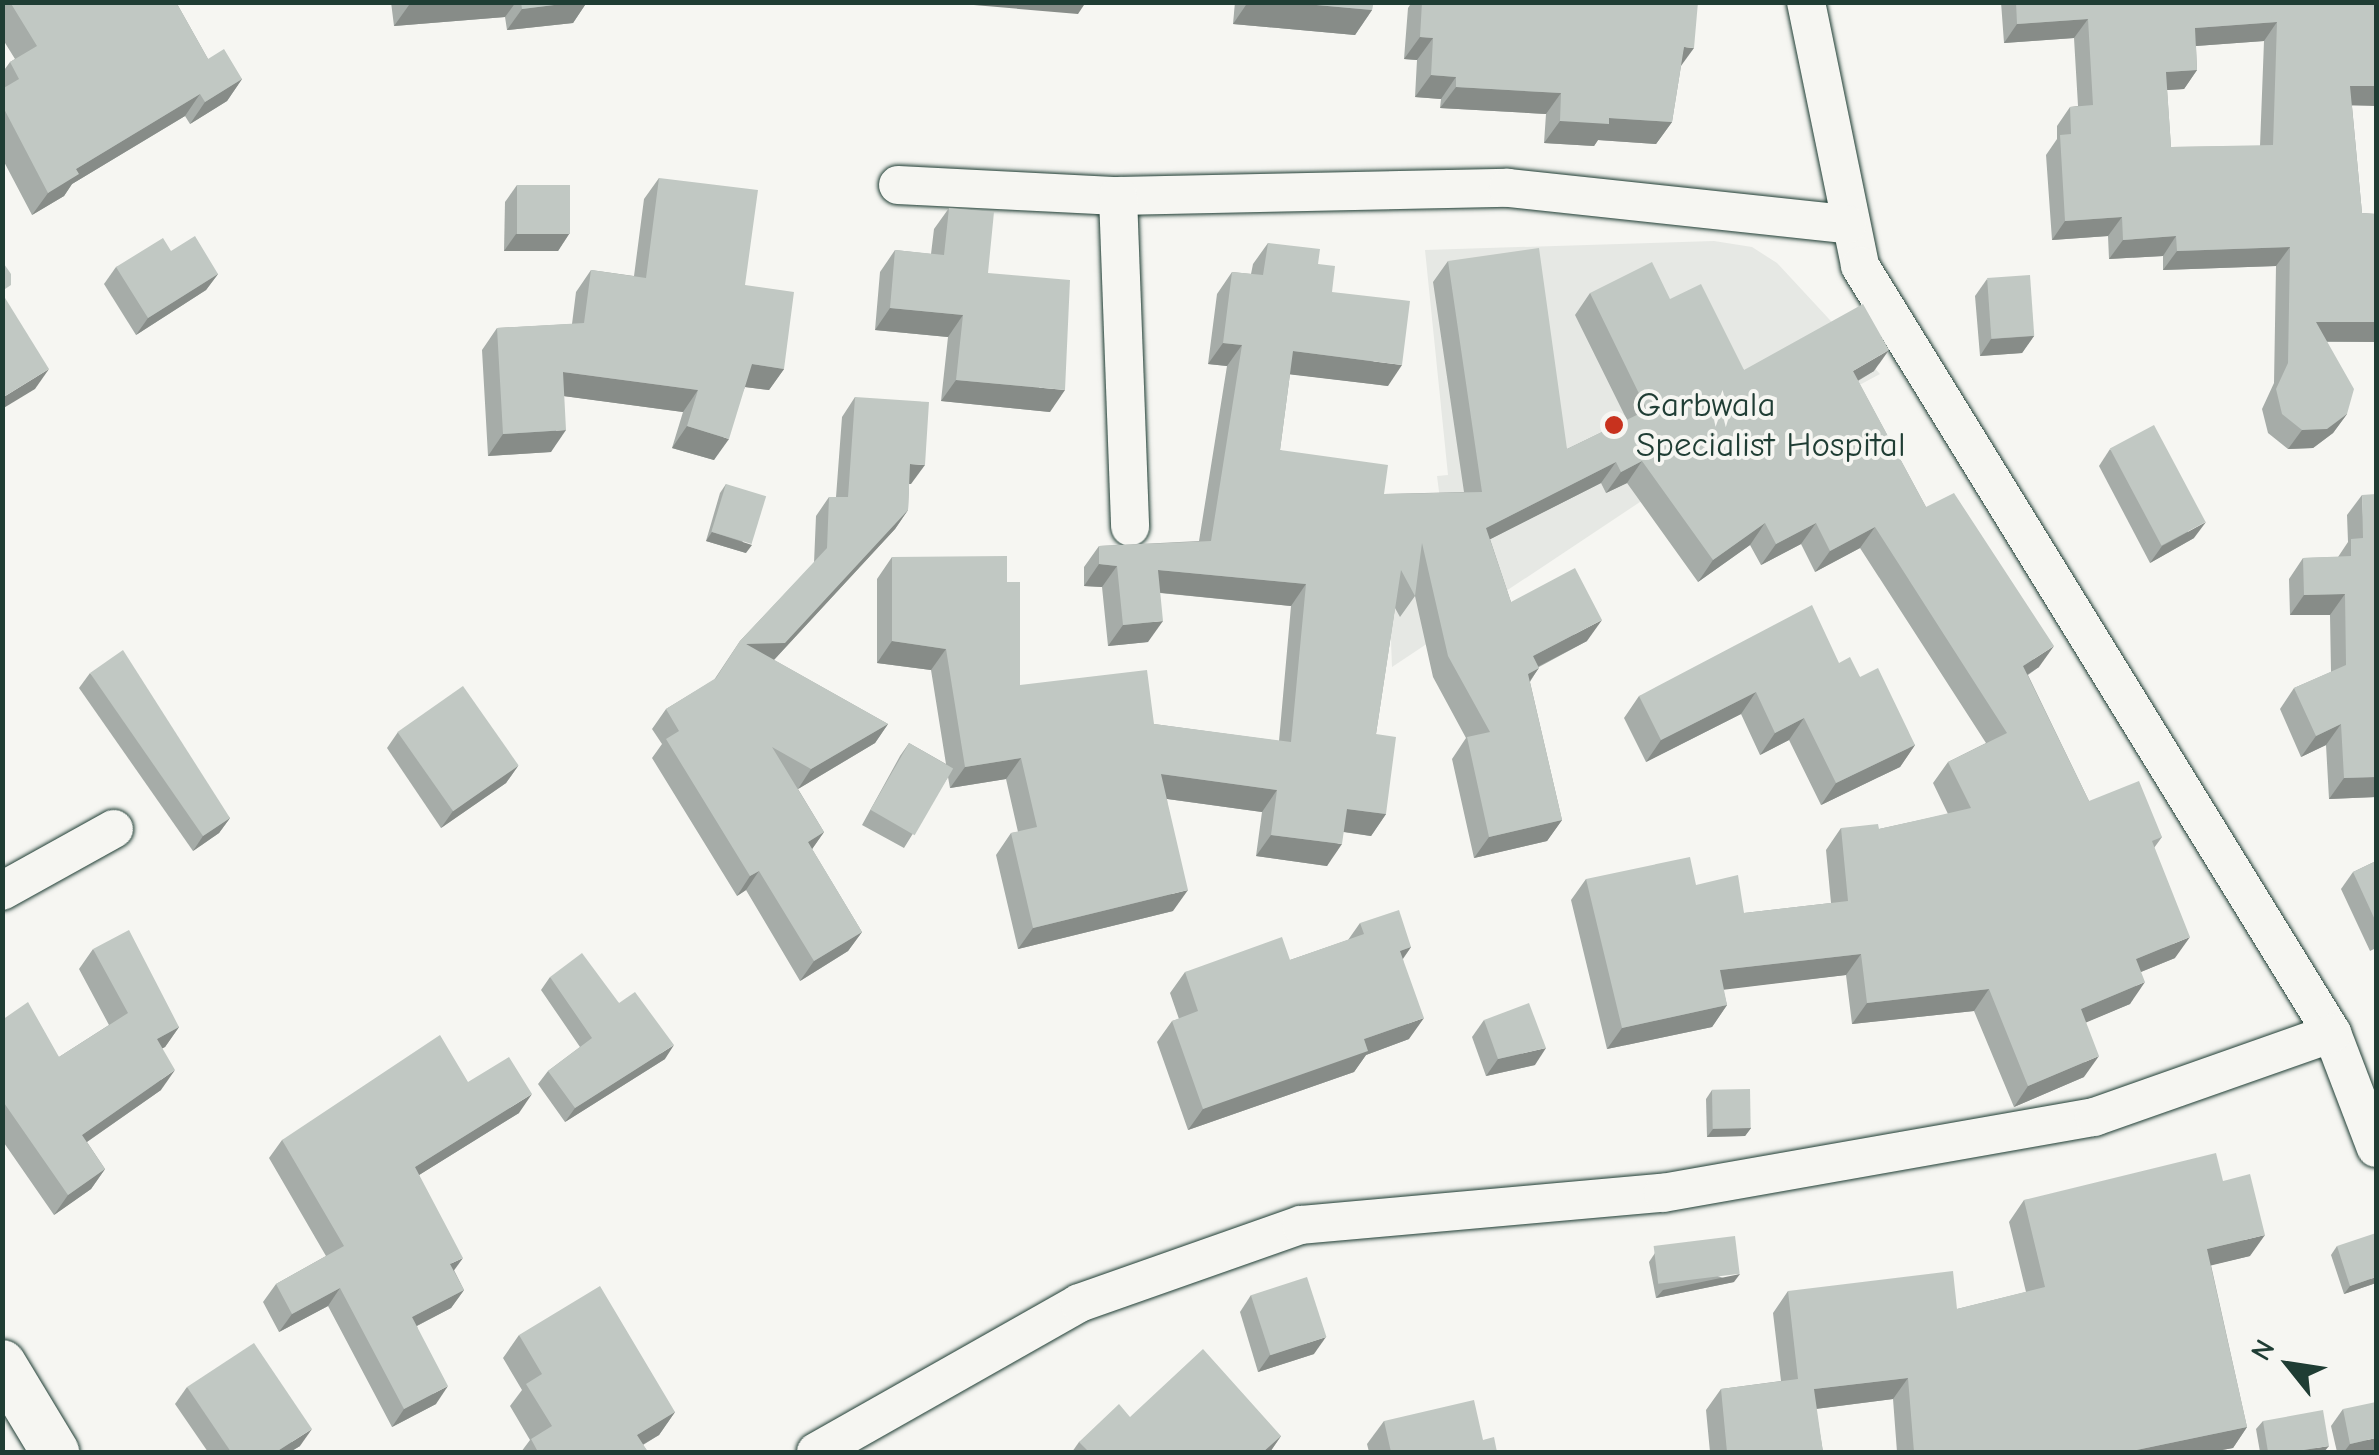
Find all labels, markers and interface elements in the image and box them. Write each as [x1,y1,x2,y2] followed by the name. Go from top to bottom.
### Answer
[1636,384,1906,466] place label: Garbwala Specialist Hospital
[1601,412,1627,438] marker: Garbwala Specialist Hospital
[2239,1315,2339,1415] north arrow
[2245,1334,2281,1366] text: N

